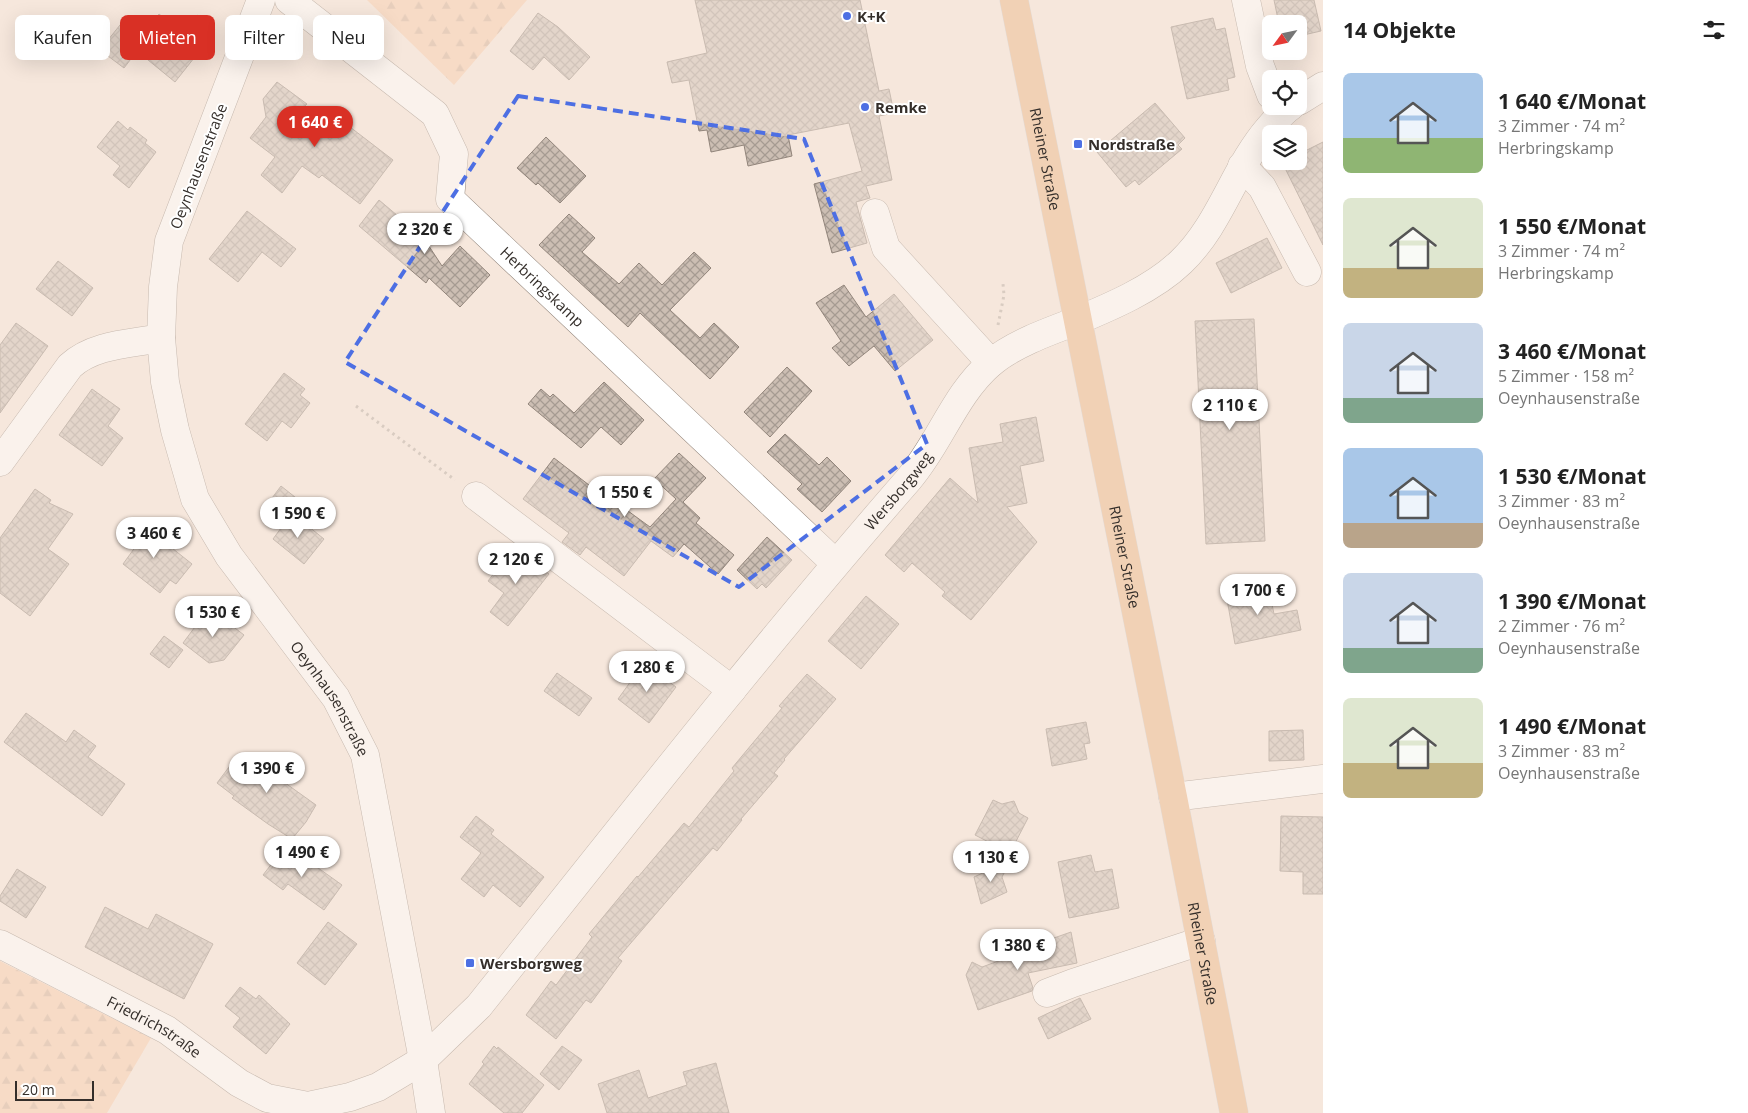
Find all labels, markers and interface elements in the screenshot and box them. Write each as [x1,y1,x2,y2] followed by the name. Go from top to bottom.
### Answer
[857,6,886,26] place label: K+K
[841,10,853,22] marker: K+K
[15,15,110,60] chip: Kaufen
[120,15,215,60] chip: Mieten
[225,15,303,60] chip: Filter
[313,15,384,60] chip: Neu
[1262,15,1308,60] north arrow
[1262,15,1307,170] map controls
[1343,16,1456,44] text: 14 Objekte
[1700,16,1728,44] icon: filters
[1262,70,1307,115] button: locate
[1498,87,1646,115] text: 1 640 €/Monat
[1383,93,1443,153] icon: home
[875,97,927,117] place label: Remke
[165,100,231,232] street label: Oeynhausenstraße
[859,101,871,113] marker: Remke
[269,106,361,148] pin: 1 640 €
[1026,106,1066,212] street label: Rheiner Straße
[288,111,342,133] text: 1 640 €
[1498,115,1625,137] text: 3 Zimmer · 74 m²
[1262,125,1307,170] button: layers
[1088,134,1175,154] place label: Nordstraße
[1498,137,1614,159] text: Herbringskamp
[1072,138,1084,150] marker: Nordstraße
[379,212,471,255] pin: 2 320 €
[1498,212,1646,240] text: 1 550 €/Monat
[398,218,452,240] text: 2 320 €
[1383,218,1443,278] icon: home
[1498,240,1625,262] text: 3 Zimmer · 74 m²
[496,242,589,331] street label: Herbringskamp
[1498,262,1614,284] text: Herbringskamp
[1498,337,1646,365] text: 3 460 €/Monat
[1383,343,1443,403] icon: home
[1498,365,1634,387] text: 5 Zimmer · 158 m²
[1498,387,1640,409] text: Oeynhausenstraße
[1184,388,1276,431] pin: 2 110 €
[1203,394,1257,416] text: 2 110 €
[860,448,936,534] street label: Wersborgweg
[1498,462,1646,490] text: 1 530 €/Monat
[1383,468,1443,528] icon: home
[579,476,671,518] pin: 1 550 €
[598,481,652,503] text: 1 550 €
[1498,490,1625,512] text: 3 Zimmer · 83 m²
[252,496,344,539] pin: 1 590 €
[271,502,325,524] text: 1 590 €
[1105,504,1145,610] street label: Rheiner Straße
[1498,512,1640,534] text: Oeynhausenstraße
[108,516,200,559] pin: 3 460 €
[127,522,181,544] text: 3 460 €
[470,542,562,585] pin: 2 120 €
[489,548,543,570] text: 2 120 €
[1212,574,1304,616] pin: 1 700 €
[1231,579,1285,601] text: 1 700 €
[1498,587,1646,615] text: 1 390 €/Monat
[1383,593,1443,653] icon: home
[167,596,259,638] pin: 1 530 €
[186,601,240,623] text: 1 530 €
[1498,615,1625,637] text: 2 Zimmer · 76 m²
[286,637,374,760] street label: Oeynhausenstraße
[1498,637,1640,659] text: Oeynhausenstraße
[601,650,693,693] pin: 1 280 €
[620,656,674,678] text: 1 280 €
[1498,712,1646,740] text: 1 490 €/Monat
[1383,718,1443,778] icon: home
[1498,740,1625,762] text: 3 Zimmer · 83 m²
[221,752,313,794] pin: 1 390 €
[240,757,294,779] text: 1 390 €
[1498,762,1640,784] text: Oeynhausenstraße
[256,836,348,878] pin: 1 490 €
[945,840,1037,883] pin: 1 130 €
[275,841,329,863] text: 1 490 €
[964,846,1018,868] text: 1 130 €
[1183,900,1223,1006] street label: Rheiner Straße
[972,928,1064,971] pin: 1 380 €
[991,934,1045,956] text: 1 380 €
[480,953,582,973] place label: Wersborgweg
[464,957,476,969] marker: Wersborgweg
[104,991,205,1062] street label: Friedrichstraße
[15,1078,94,1101] scale bar
[22,1080,55,1099] text: 20 m

